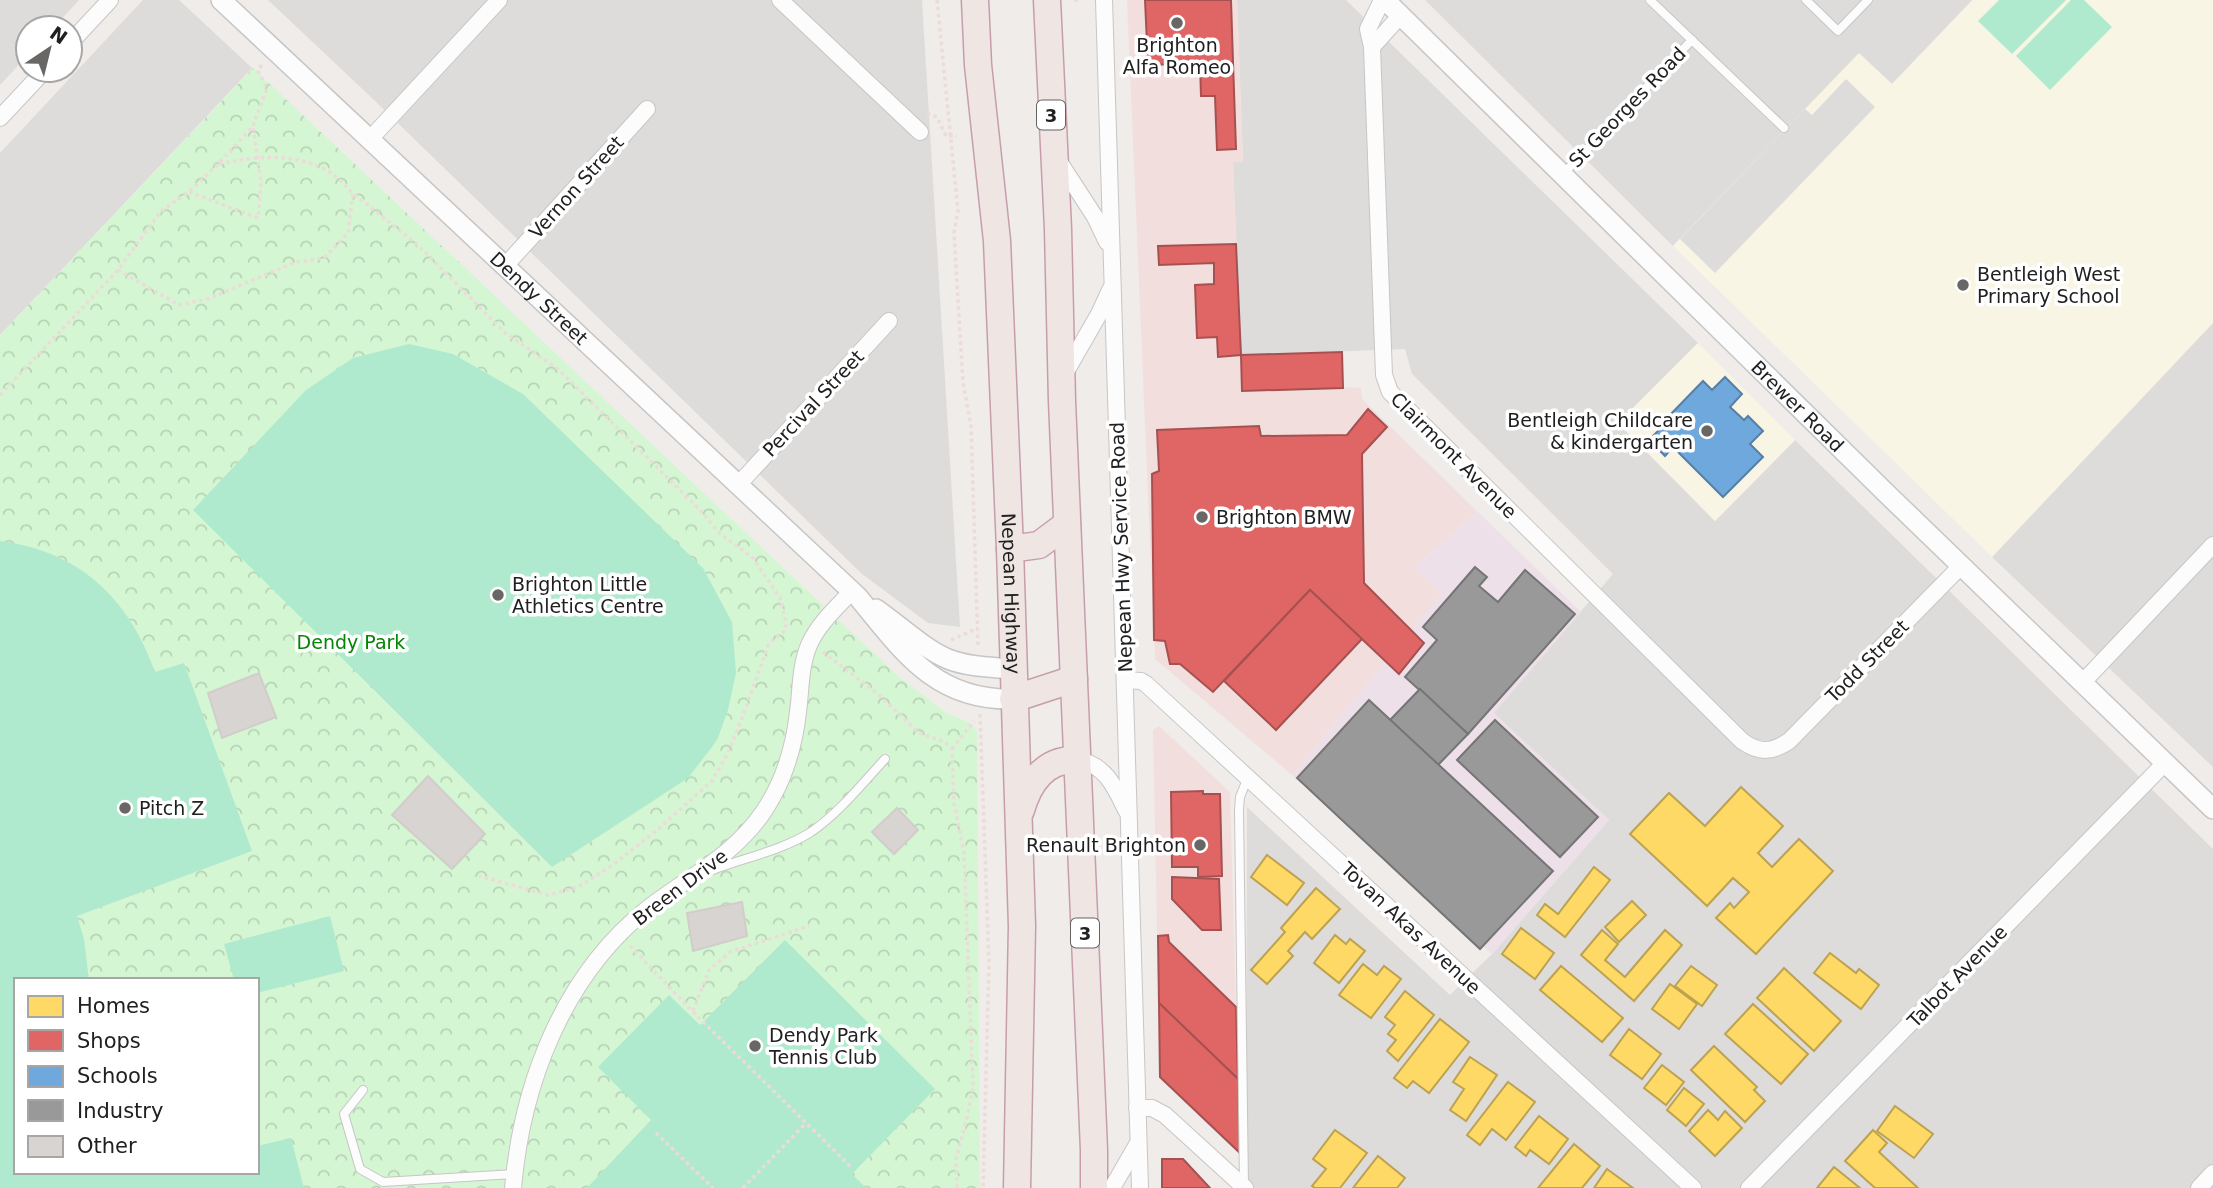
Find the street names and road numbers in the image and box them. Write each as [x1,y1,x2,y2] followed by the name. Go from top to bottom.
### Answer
[1564,42,1690,172] street label: St Georges Road
[1037,100,1065,130] road number: 3
[524,131,628,243] street label: Vernon Street
[486,247,592,349] street label: Dendy Street
[758,345,868,461] street label: Percival Street
[1747,356,1849,456] street label: Brewer Road
[1386,387,1522,523] street label: Clairmont Avenue
[1106,421,1136,673] street label: Nepean Hwy Service Road
[997,512,1025,675] street label: Nepean Highway
[1820,615,1913,708] street label: Todd Street
[628,844,732,930] street label: Breen Drive
[1336,857,1485,998] street label: Tovan Akas Avenue
[1071,918,1099,948] road number: 3
[1902,920,2011,1032] street label: Talbot Avenue

